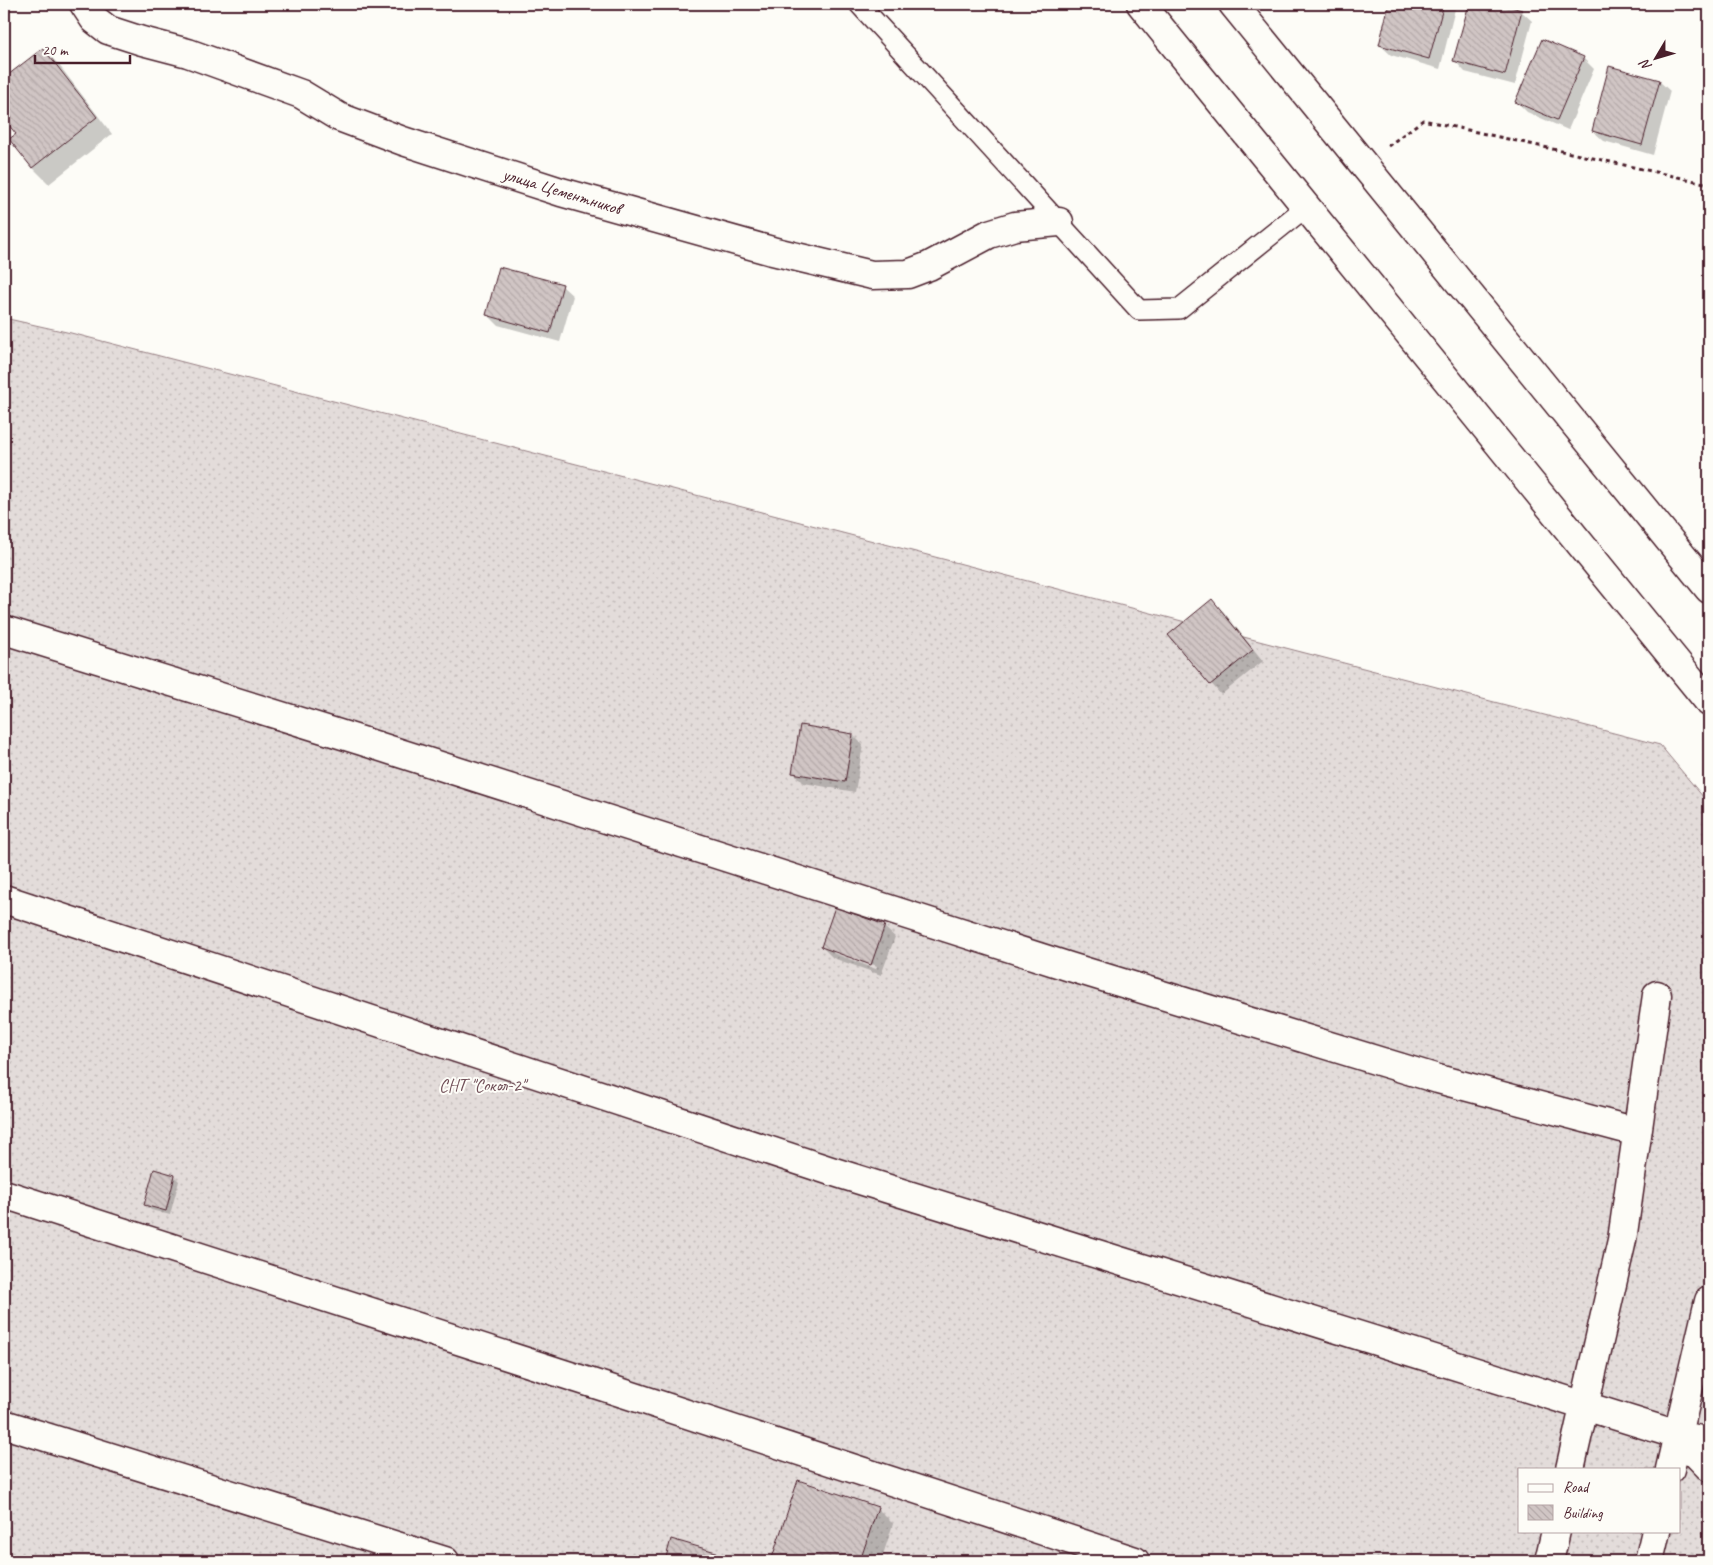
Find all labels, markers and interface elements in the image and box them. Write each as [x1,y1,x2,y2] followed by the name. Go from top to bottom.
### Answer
[35,32,130,64] scale bar
[1630,32,1680,82] north arrow
[42,41,69,60] text: 20 m
[1635,55,1656,74] text: N
[499,162,626,220] street label: улица Цементников
[439,1074,529,1096] park label: СНТ "Сокол-2"
[1518,1468,1680,1532] legend
[1563,1478,1590,1497] text: Road
[1563,1504,1603,1523] text: Building

